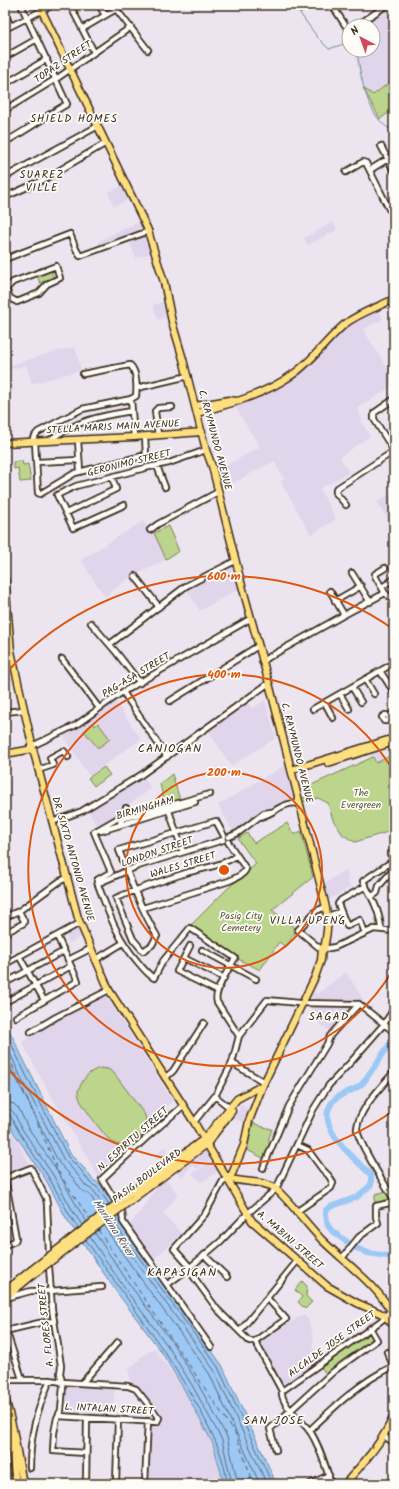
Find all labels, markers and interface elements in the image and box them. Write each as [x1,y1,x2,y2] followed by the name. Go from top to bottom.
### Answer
[341,18,381,58] north arrow
[347,22,364,40] text: N
[31,36,97,87] street label: TOPAZ STREET
[30,110,118,128] district label: SHIELD HOMES
[20,166,64,197] district label: SUAREZ VILLE
[194,388,236,493] street label: C. RAYMUNDO AVENUE
[46,415,181,438] street label: STELLA MARIS MAIN AVENUE
[86,445,174,481] street label: GERONIMO STREET
[207,567,241,586] text: 600 m
[99,647,175,702] street label: PAG-ASA STREET
[207,665,241,684] text: 400 m
[277,701,318,806] street label: C. RAYMUNDO AVENUE
[138,739,202,758] district label: CANIOGAN
[207,763,241,782] text: 200 m
[341,785,381,813] park label: The Evergreen
[114,792,176,824] street label: BIRMINGHAM
[48,795,99,924] street label: DR. SIXTO ANTONIO AVENUE
[119,832,197,872] street label: LONDON STREET
[148,847,219,883] street label: WALES STREET
[217,863,231,877] centre of rings
[220,908,263,936] park label: Pasig City Cemetery
[270,912,346,930] district label: VILLA UPENG
[308,1007,350,1026] district label: SAGAD
[94,1102,173,1175] street label: N. ESPIRITU STREET
[109,1144,186,1208] street label: PASIG BOULEVARD
[88,1196,140,1262] water label: Marikina River
[253,1207,328,1274] street label: A. MABINI STREET
[147,1263,217,1282] district label: KAPASIGAN
[33,1281,58,1368] street label: A. FLORES STREET
[285,1306,380,1381] street label: ALCALDE JOSE STREET
[64,1399,156,1419] street label: L. INTALAN STREET
[244,1411,304,1430] district label: SAN JOSE

